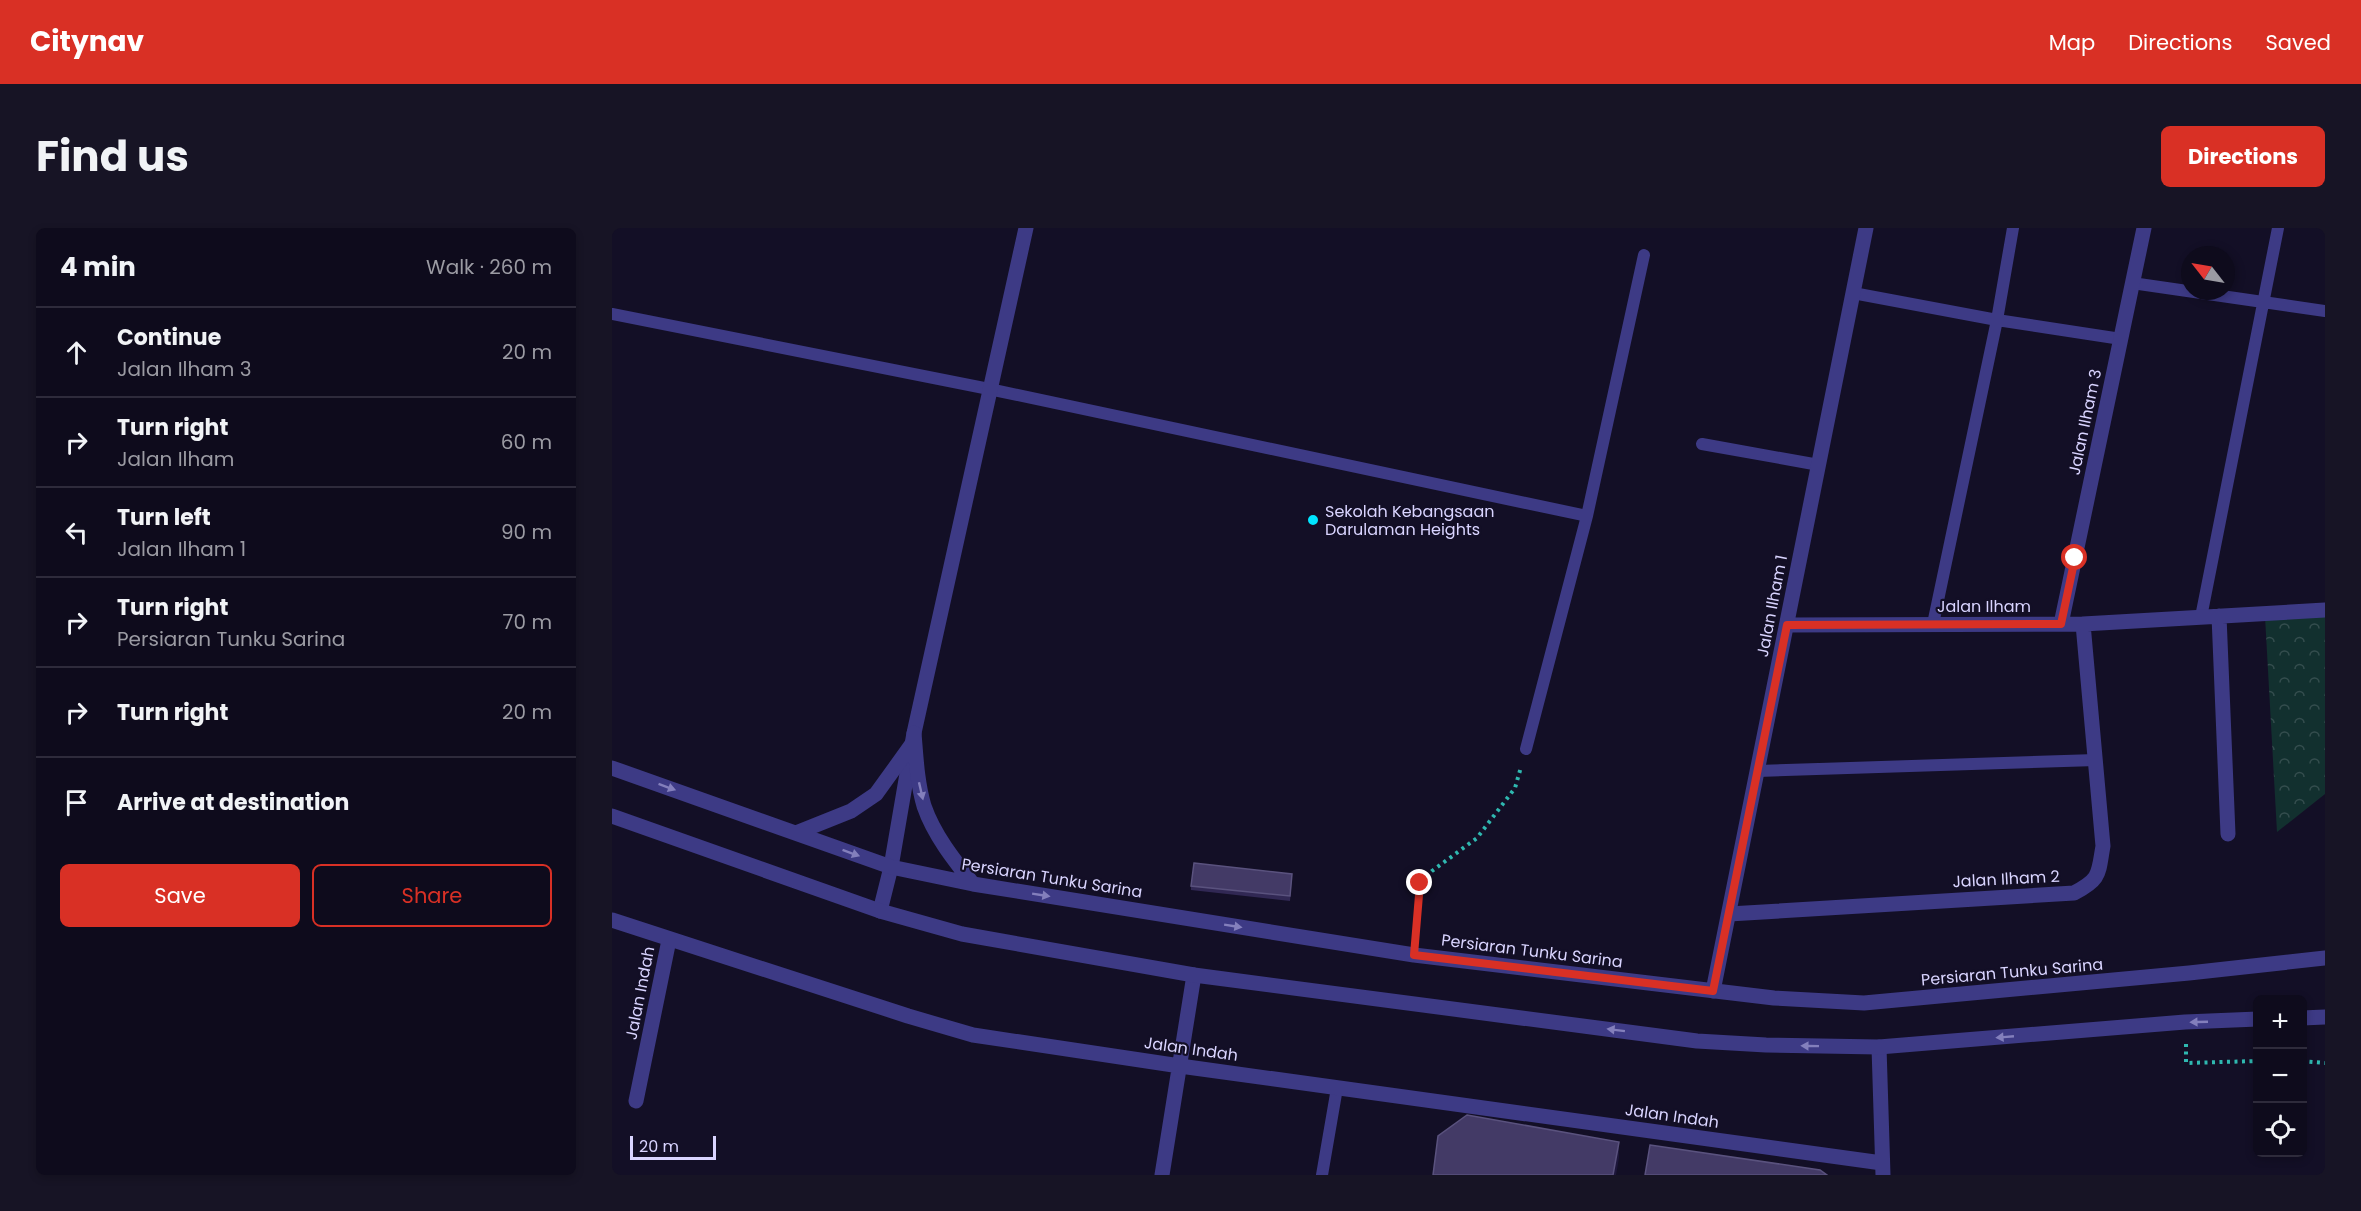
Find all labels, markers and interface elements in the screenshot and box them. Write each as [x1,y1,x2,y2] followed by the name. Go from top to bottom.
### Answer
[30,22,144,61] text: Citynav
[2049,28,2095,57] text: Map
[2128,28,2232,57] text: Directions
[2265,28,2331,57] text: Saved
[2161,126,2325,187] button: Directions
[36,127,189,186] text: Find us
[2181,246,2235,300] north arrow
[60,249,136,285] text: 4 min
[426,253,552,281] text: Walk · 260 m
[117,322,221,353] text: Continue
[60,336,93,369] icon: ahead
[502,338,552,366] text: 20 m
[117,355,252,383] text: Jalan Ilham 3
[2063,367,2107,477] street label: Jalan Ilham 3
[117,412,228,443] text: Turn right
[60,426,93,459] icon: right
[501,428,552,456] text: 60 m
[117,445,234,473] text: Jalan Ilham
[1325,500,1494,541] place label: Sekolah Kebangsaan Darulaman Heights
[117,502,211,533] text: Turn left
[1306,513,1320,527] marker: Sekolah Kebangsaan Darulaman Heights
[60,516,93,549] icon: left
[501,518,552,546] text: 90 m
[117,535,246,563] text: Jalan Ilham 1
[2061,544,2087,570] route start
[1751,553,1793,659] street label: Jalan Ilham 1
[117,592,228,623] text: Turn right
[1937,595,2031,618] street label: Jalan Ilham
[60,606,93,639] icon: right
[503,608,552,636] text: 70 m
[117,625,345,653] text: Persiaran Tunku Sarina
[60,696,93,729] icon: right
[117,697,228,728] text: Turn right
[502,698,552,726] text: 20 m
[916,781,926,800] one-way arrow
[658,783,676,793] one-way arrow
[60,786,93,819] icon: arrive
[117,787,349,818] text: Arrive at destination
[842,848,860,858] one-way arrow
[960,852,1144,904] street label: Persiaran Tunku Sarina
[60,864,300,927] button: Save
[312,864,552,927] button: Share
[1952,865,2060,893] street label: Jalan Ilham 2
[1406,869,1432,895] route end
[1031,891,1050,900] one-way arrow
[1224,922,1243,931] one-way arrow
[1440,928,1624,974] street label: Persiaran Tunku Sarina
[620,944,660,1042] street label: Jalan Indah
[1920,953,2104,991] street label: Persiaran Tunku Sarina
[2253,995,2307,1157] map controls
[2253,995,2307,1049] button: +
[2190,1017,2209,1026] one-way arrow
[1606,1026,1625,1035] one-way arrow
[1143,1031,1239,1067] street label: Jalan Indah
[1995,1032,2014,1041] one-way arrow
[1801,1041,1820,1051] one-way arrow
[2253,1049,2307,1103] button: −
[1624,1098,1720,1134] street label: Jalan Indah
[2253,1103,2307,1157] button: locate
[630,1133,716,1160] scale bar
[639,1135,679,1158] text: 20 m

